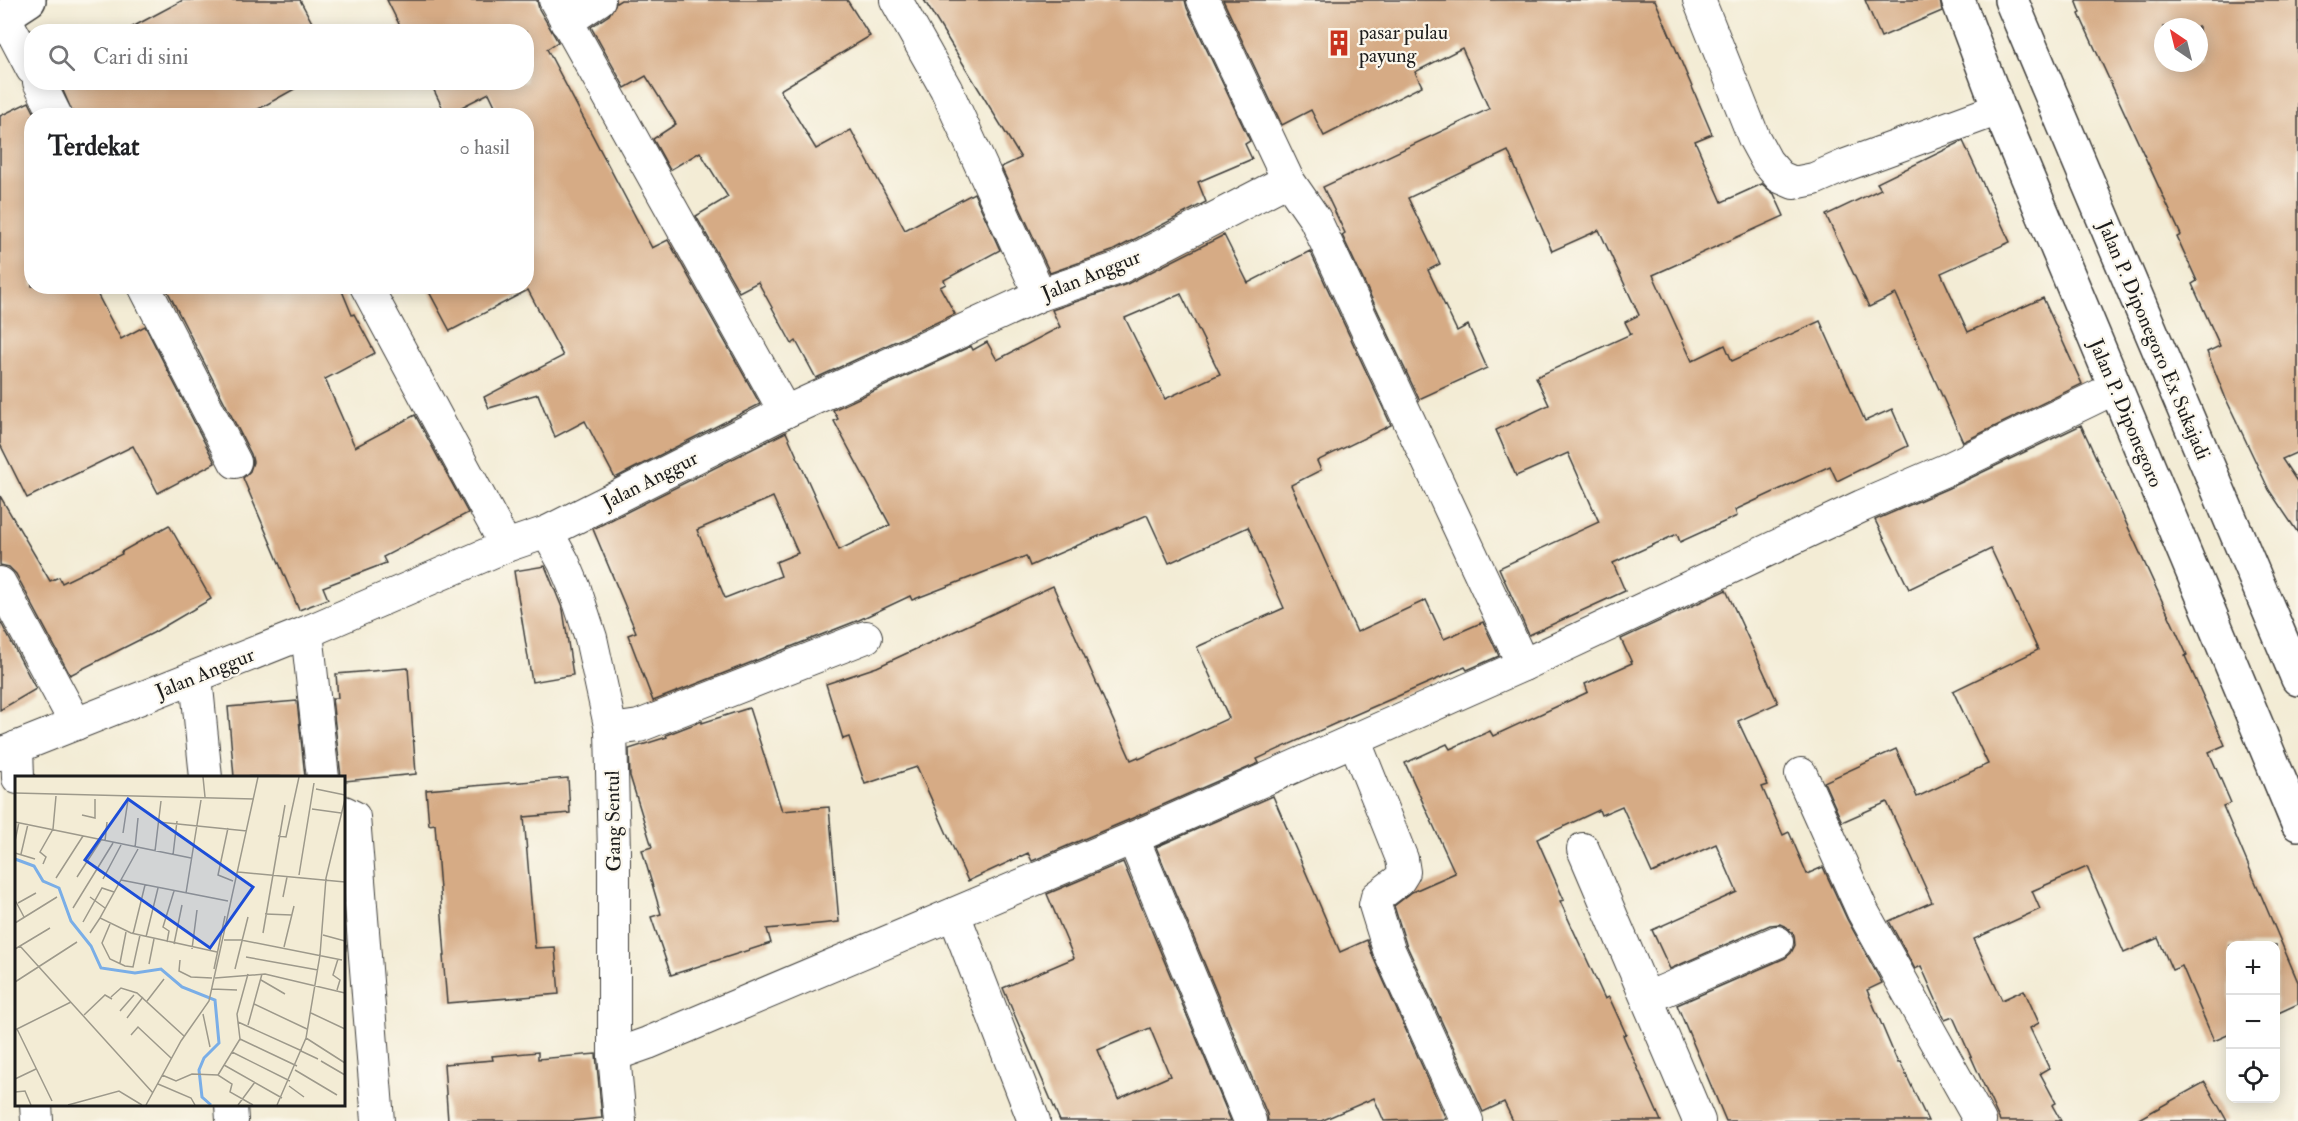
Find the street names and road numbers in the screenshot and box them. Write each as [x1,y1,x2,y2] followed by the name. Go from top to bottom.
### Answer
[2093,217,2215,463] street label: Jalan P. Diponegoro Ex Sukajadi
[1037,244,1145,307] street label: Jalan Anggur
[2084,335,2168,491] street label: Jalan P. Diponegoro
[597,445,703,515] street label: Jalan Anggur
[151,642,259,705] street label: Jalan Anggur
[600,770,626,872] street label: Gang Sentul

